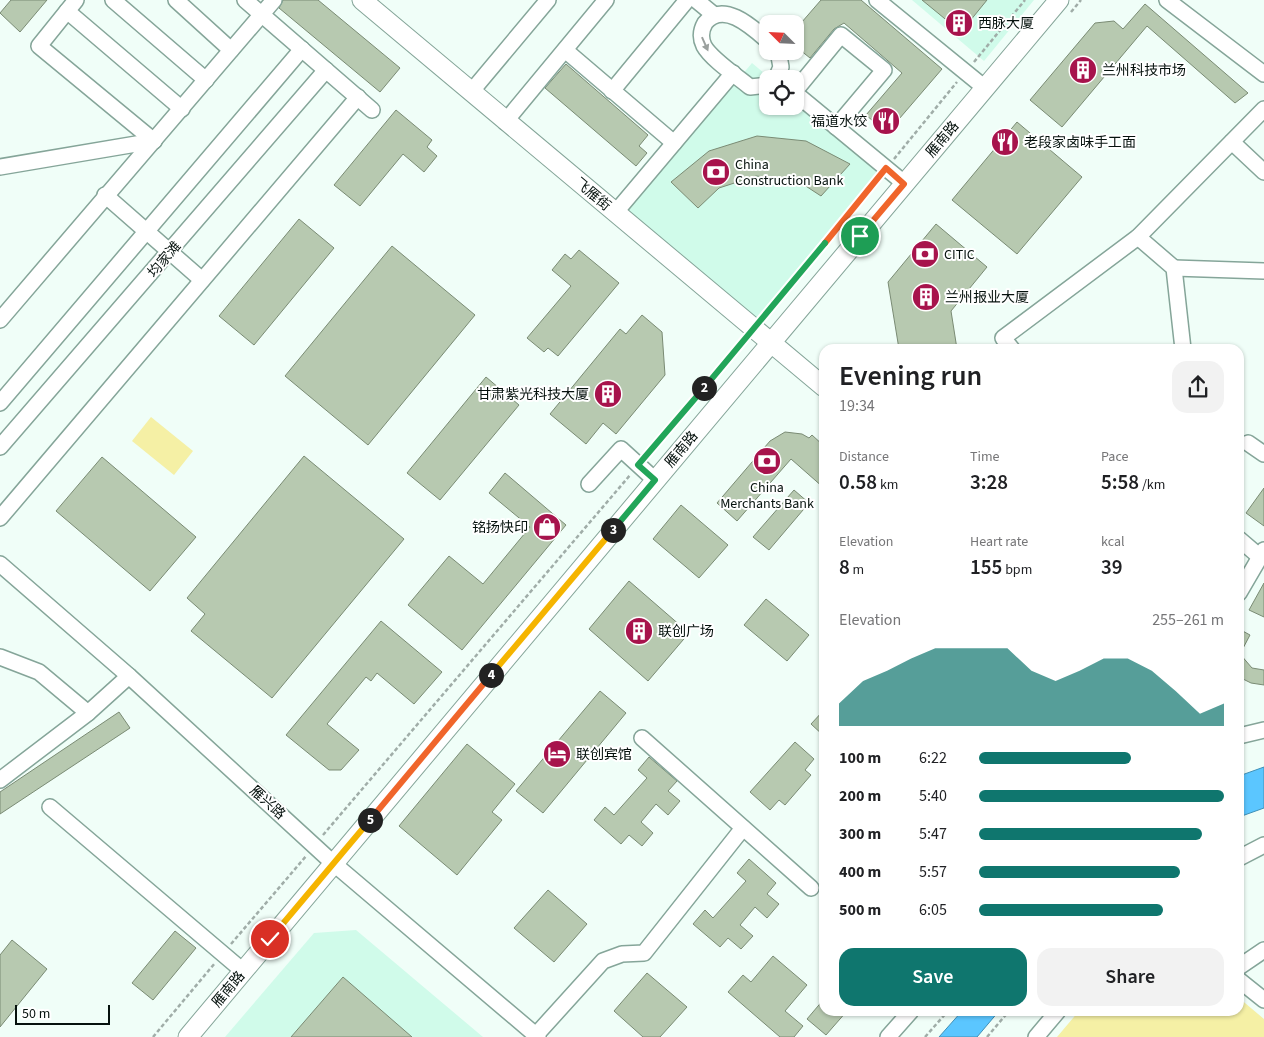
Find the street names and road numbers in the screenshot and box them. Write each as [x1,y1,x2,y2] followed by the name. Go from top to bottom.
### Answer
[922,117,964,162] street label: 雁南路
[570,174,615,216] street label: 飞雁街
[143,237,186,282] street label: 均家滩
[661,427,703,472] street label: 雁南路
[245,781,290,824] street label: 雁兴路
[208,967,250,1012] street label: 雁南路

